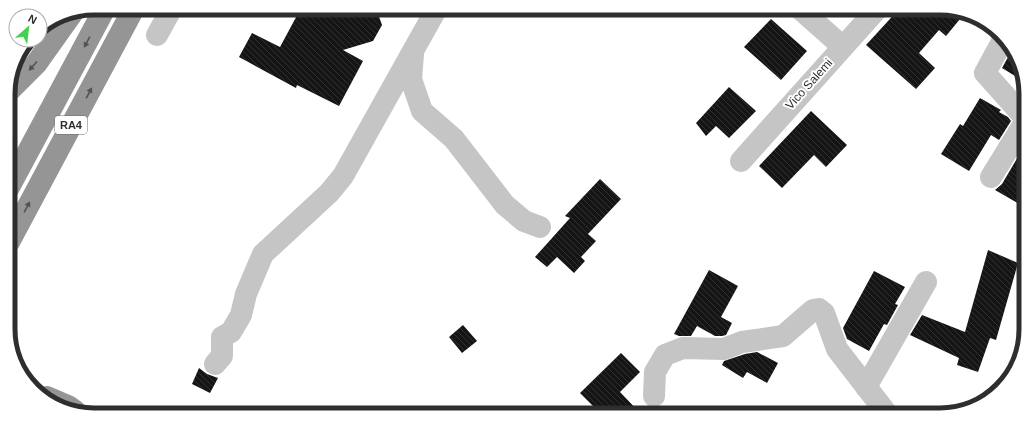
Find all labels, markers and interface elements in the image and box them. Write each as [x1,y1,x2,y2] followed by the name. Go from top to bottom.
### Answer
[8,8,48,48] north arrow
[26,12,39,26] text: N
[84,37,90,48] one-way arrow
[783,56,835,112] street label: Vico Salemi
[29,61,38,71] one-way arrow
[85,87,92,99] one-way arrow
[55,116,87,134] road number: RA4
[24,202,30,213] one-way arrow

